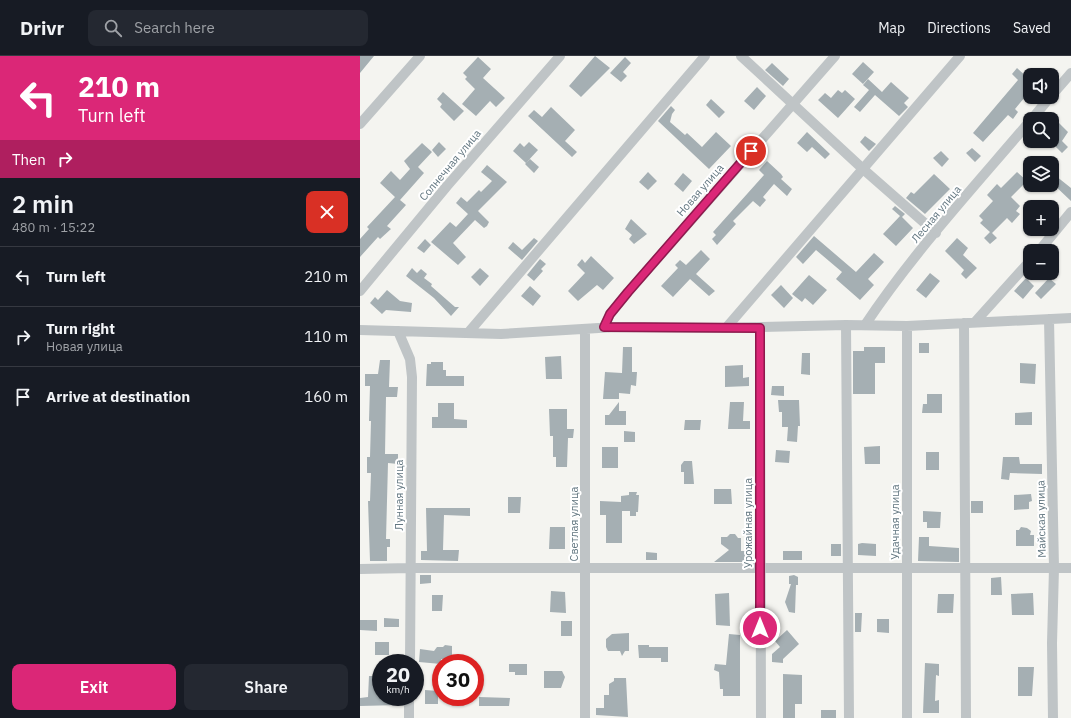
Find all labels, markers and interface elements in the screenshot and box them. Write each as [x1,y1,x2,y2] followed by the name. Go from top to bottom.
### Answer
[88,10,368,46] search box
[20,16,64,40] text: Drivr
[102,17,124,39] icon: search
[134,18,215,37] text: Search here
[878,19,905,37] text: Map
[927,19,991,37] text: Directions
[1013,19,1051,37] text: Saved
[78,68,160,105] text: 210 m
[1023,68,1059,280] map controls
[1023,68,1059,104] button: sound
[12,72,64,124] icon: left
[78,104,146,127] text: Turn left
[1023,112,1059,148] button: search
[416,126,484,204] street label: Солнечная улица
[734,134,768,168] pin
[740,140,762,162] icon: arrive
[54,148,76,170] icon: right
[12,150,46,169] text: Then
[1023,156,1059,192] button: layers
[673,161,727,219] street label: Новая улица
[908,182,964,245] street label: Лесная улица
[12,188,74,220] text: 2 min
[306,191,348,233] button: close
[1023,200,1059,236] button: +
[12,219,95,236] text: 480 m · 15:22
[1023,244,1059,280] button: −
[12,266,34,288] icon: left
[46,267,106,286] text: Turn left
[304,267,348,286] text: 210 m
[46,319,115,338] text: Turn right
[12,326,34,348] icon: right
[304,327,348,346] text: 110 m
[46,338,123,355] text: Новая улица
[12,386,34,408] icon: arrive
[46,387,190,406] text: Arrive at destination
[304,387,348,406] text: 160 m
[392,459,406,530] street label: Лунная улица
[741,478,755,568] street label: Урожайная улица
[1033,480,1049,558] street label: Майская улица
[888,484,902,560] street label: Удачная улица
[567,486,581,561] street label: Светлая улица
[739,607,781,649] position arrow
[432,654,484,706] speed limit sign: 30
[386,661,410,688] text: 20
[12,664,176,710] button: Exit
[184,664,348,710] button: Share
[386,683,410,696] text: km/h

